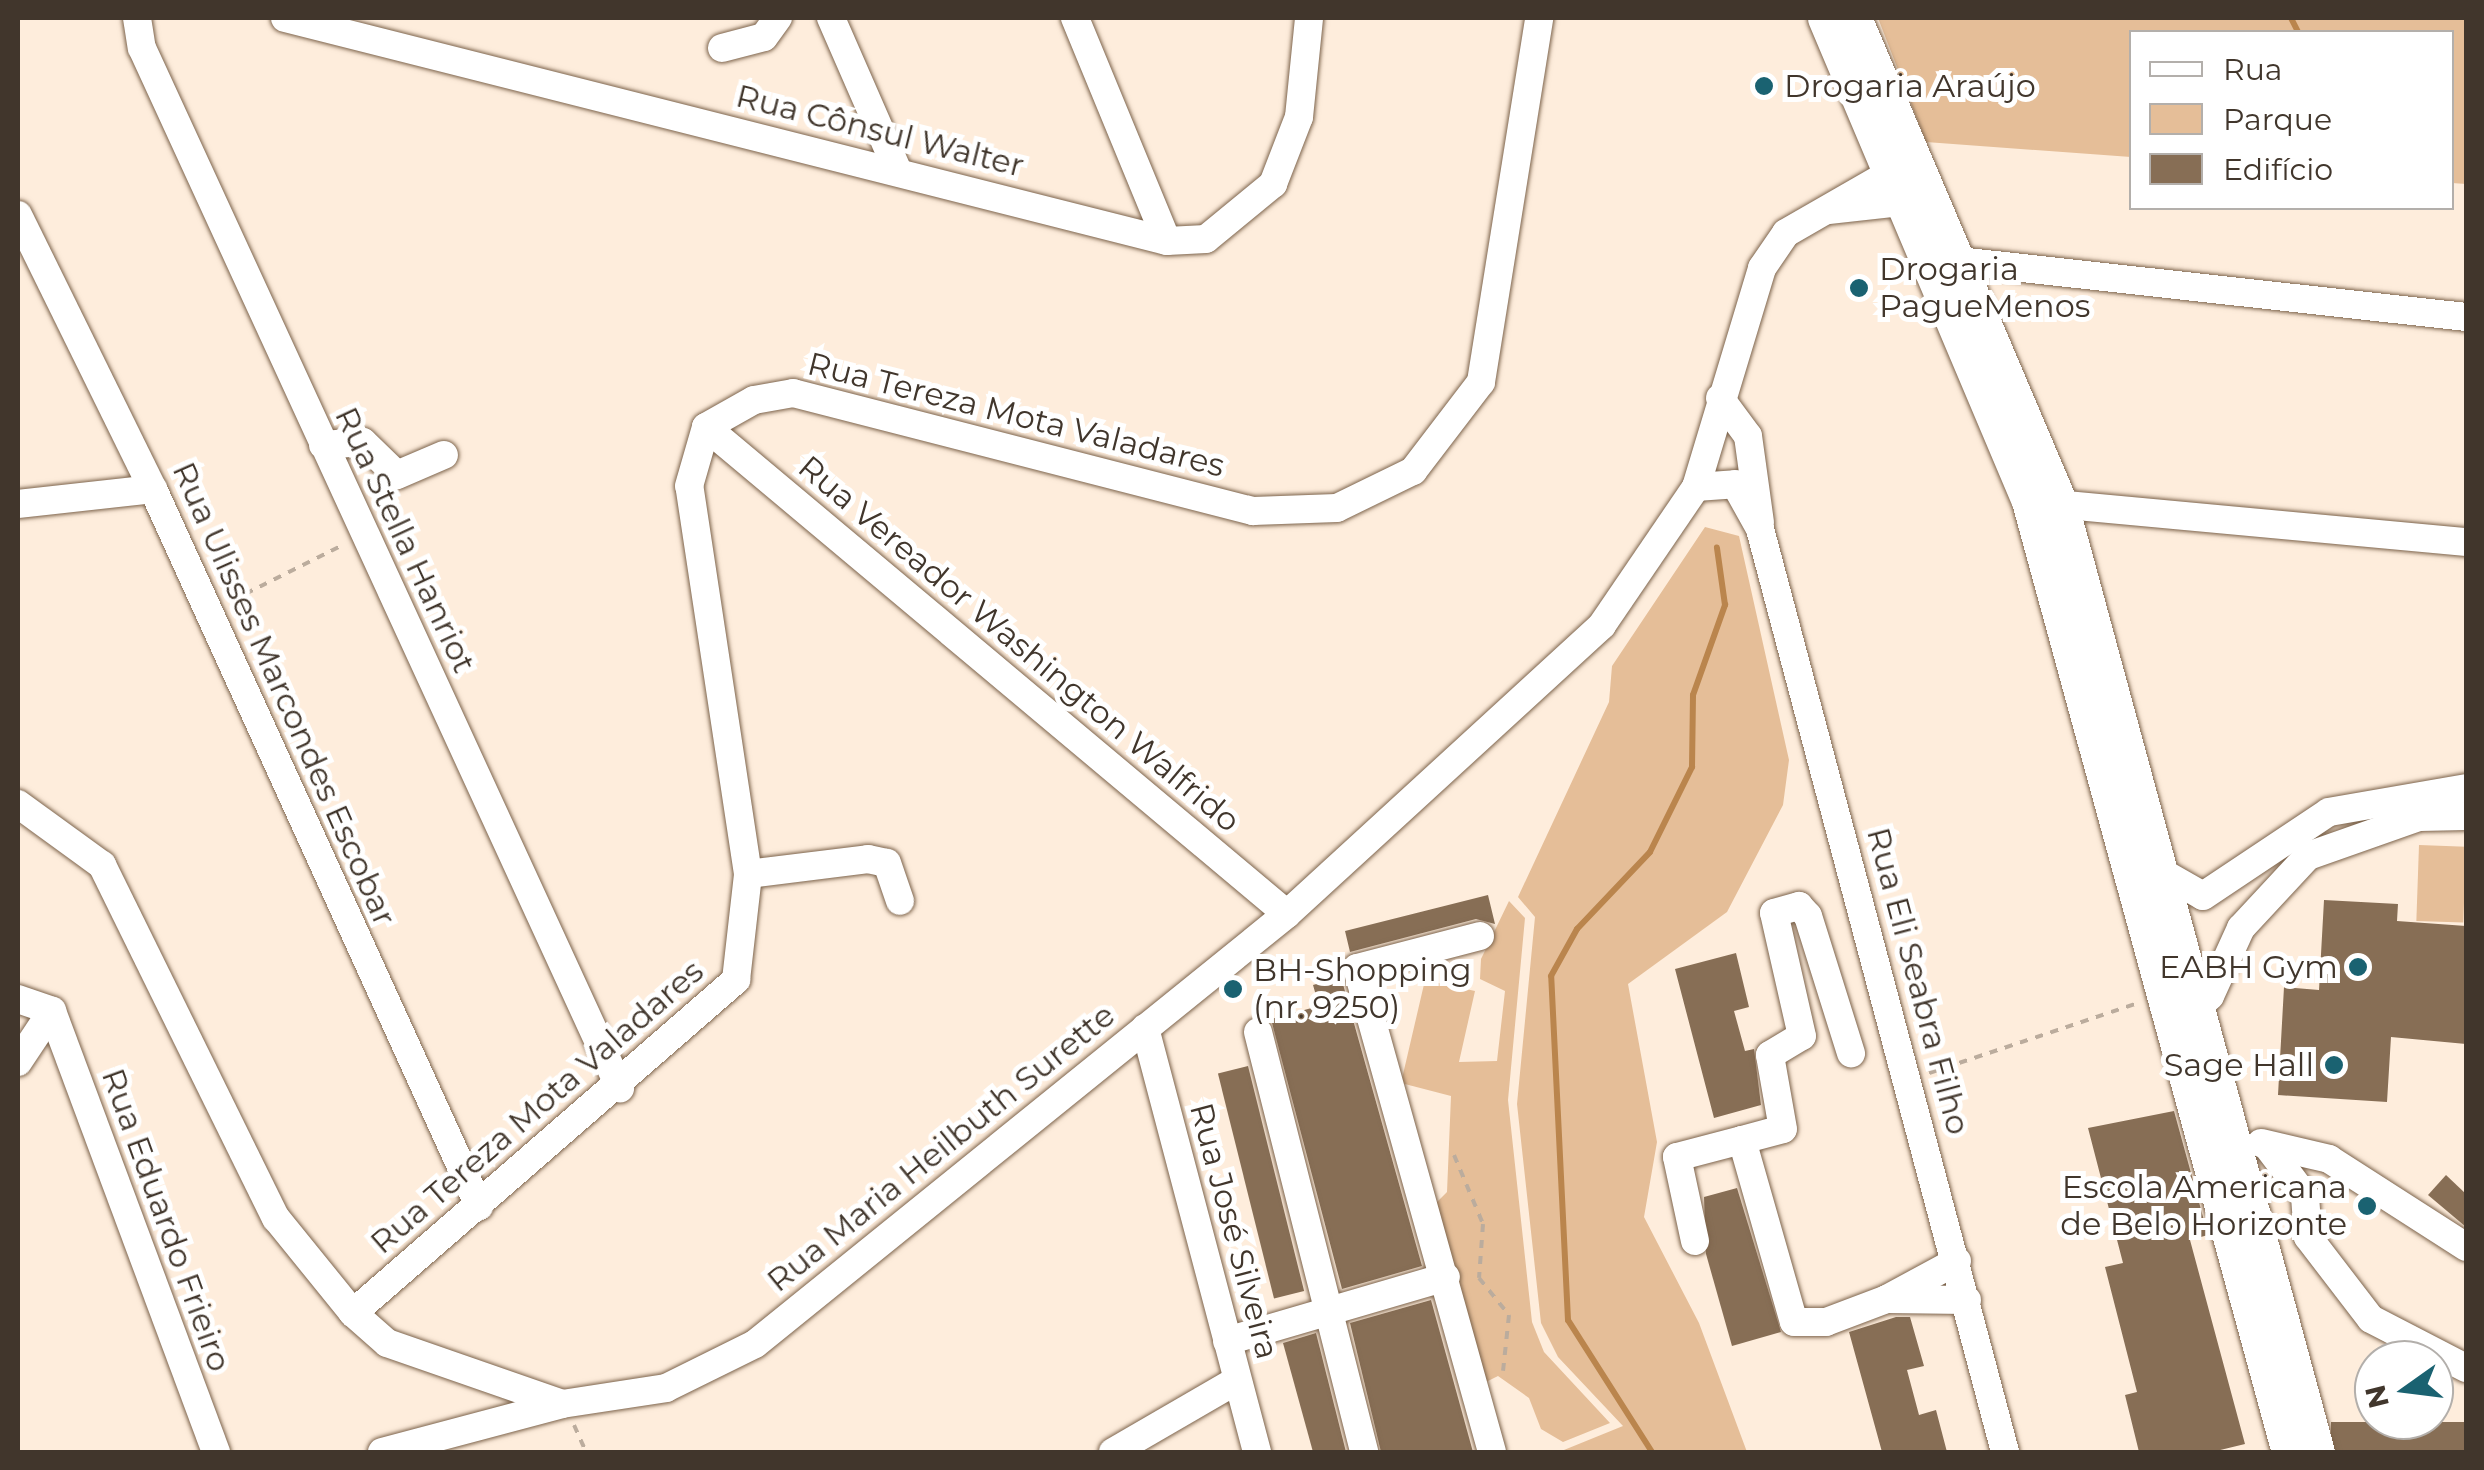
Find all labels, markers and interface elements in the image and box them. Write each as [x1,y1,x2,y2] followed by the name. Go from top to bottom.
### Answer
[2129,30,2454,210] legend
[2223,51,2283,88] text: Rua
[1784,67,2036,105] place label: Drogaria Araújo
[1753,75,1775,97] marker: Drogaria Araújo
[732,77,1028,185] street label: Rua Cônsul Walter
[2223,101,2332,138] text: Parque
[2223,151,2333,188] text: Edifício
[1879,251,2090,326] place label: Drogaria PagueMenos
[1848,277,1870,299] marker: Drogaria PagueMenos
[804,345,1228,485] street label: Rua Tereza Mota Valadares
[327,401,483,679] street label: Rua Stella Hanriot
[790,448,1248,840] street label: Rua Vereador Washington Walfrido
[164,456,404,932] street label: Rua Ulisses Marcondes Escobar
[1859,823,1977,1139] street label: Rua Eli Seabra Filho
[2159,948,2338,986] place label: EABH Gym
[363,952,711,1262] street label: Rua Tereza Mota Valadares
[1253,952,1472,1027] place label: BH-Shopping (nr. 9250)
[2347,956,2369,978] marker: EABH Gym
[1222,978,1244,1000] marker: BH-Shopping (nr. 9250)
[760,996,1122,1300] street label: Rua Maria Heilbuth Surette
[2164,1046,2314,1084] place label: Sage Hall
[2323,1054,2345,1076] marker: Sage Hall
[93,1063,239,1377] street label: Rua Eduardo Frieiro
[1181,1099,1287,1363] street label: Rua José Silveira
[2060,1169,2347,1244] place label: Escola Americana de Belo Horizonte
[2356,1195,2378,1217] marker: Escola Americana de Belo Horizonte
[2354,1340,2454,1440] north arrow
[2358,1382,2396,1412] text: N

